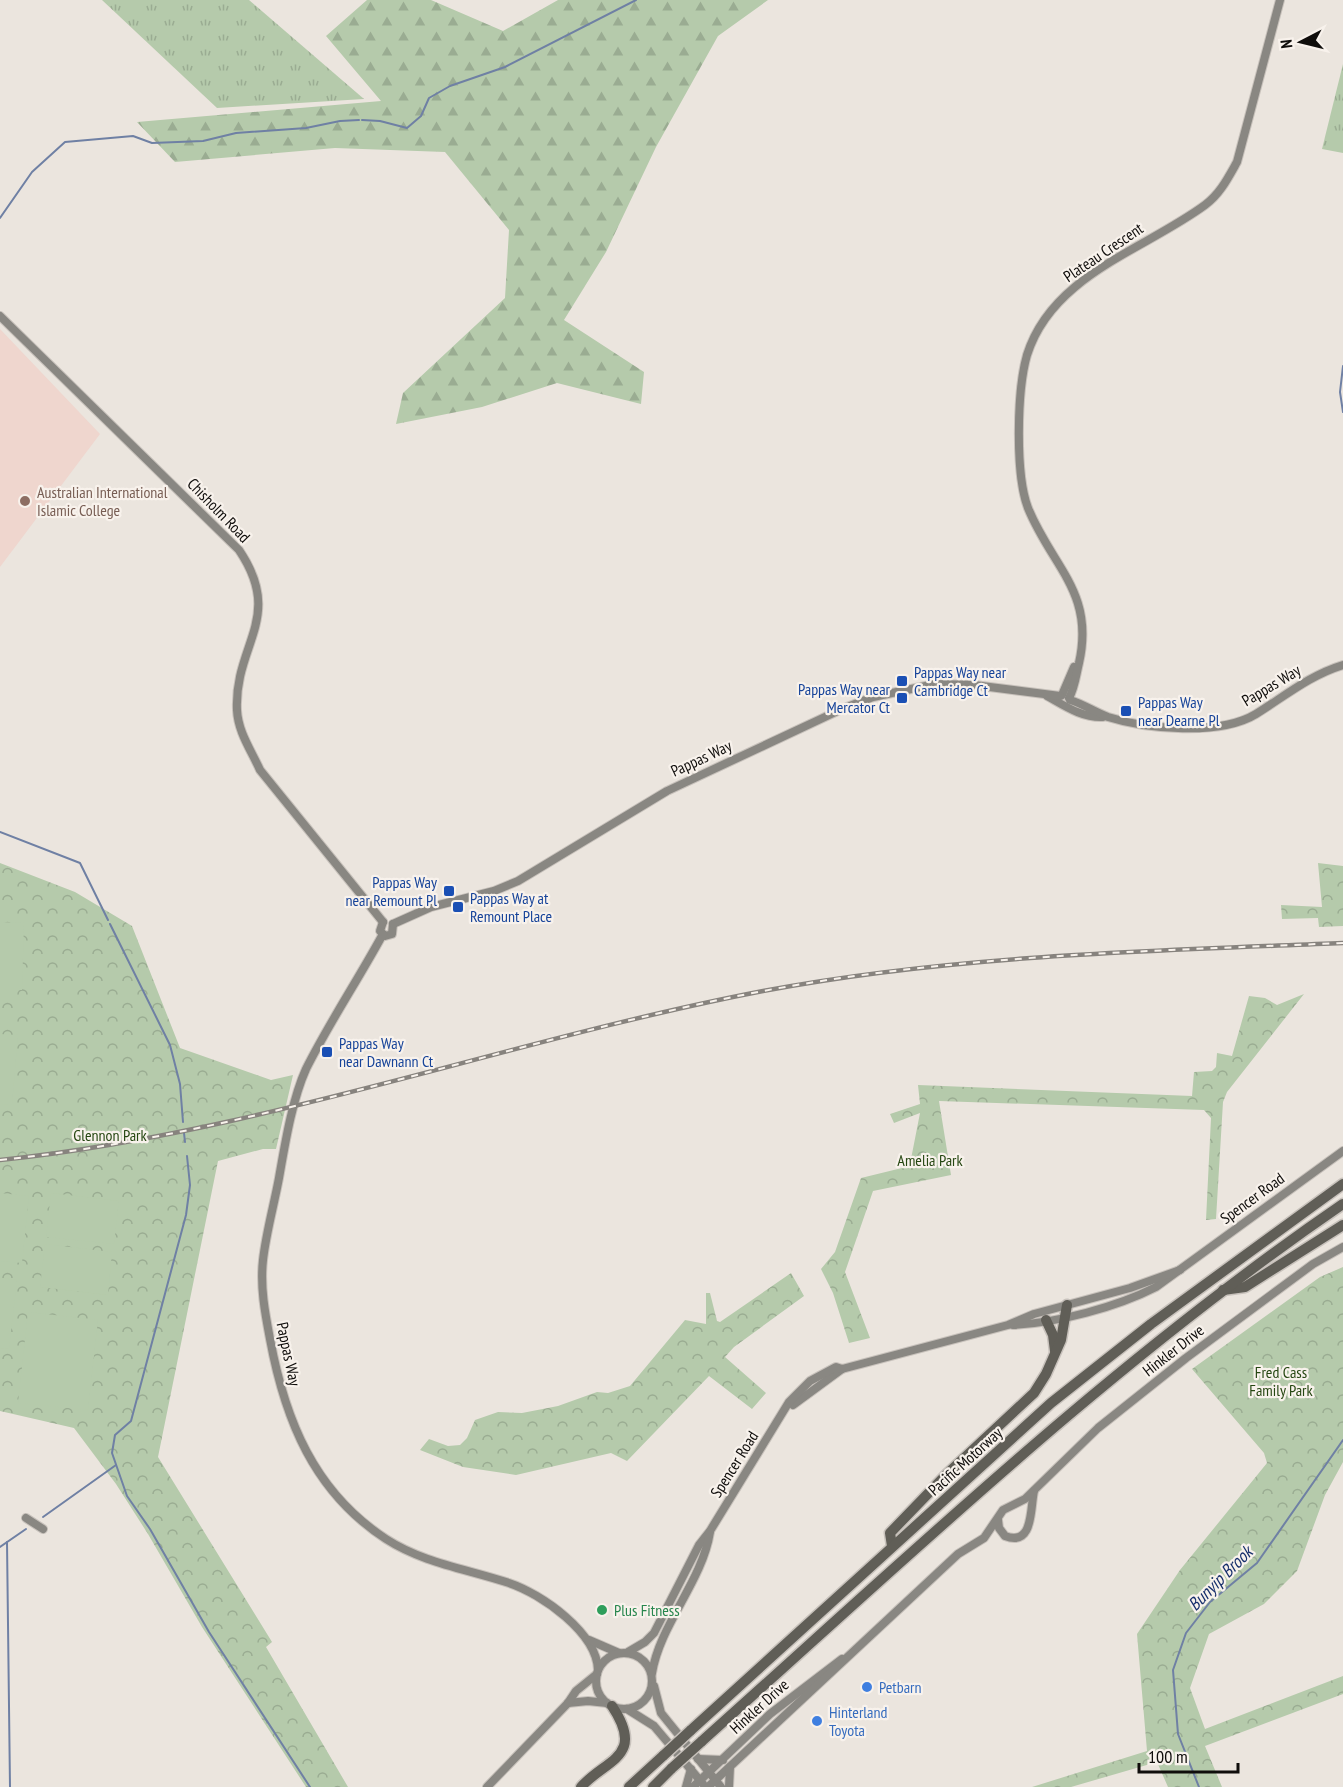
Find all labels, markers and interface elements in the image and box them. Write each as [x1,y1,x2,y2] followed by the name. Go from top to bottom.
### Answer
[1271,12,1331,72] north arrow
[1276,38,1297,49] text: N
[1059,218,1147,286] street label: Plateau Crescent
[183,474,255,546] street label: Chisholm Road
[37,482,168,520] place label: Australian International Islamic College
[18,494,32,508] marker: Australian International Islamic College
[1238,660,1304,710] street label: Pappas Way
[914,662,1007,700] place label: Pappas Way near Cambridge Ct
[895,674,909,688] marker: Pappas Way near Cambridge Ct
[798,679,891,717] place label: Pappas Way near Mercator Ct
[895,691,909,705] marker: Pappas Way near Mercator Ct
[1138,692,1220,730] place label: Pappas Way near Dearne Pl
[1119,704,1133,718] marker: Pappas Way near Dearne Pl
[667,735,735,781] street label: Pappas Way
[345,872,437,910] place label: Pappas Way near Remount Pl
[442,884,456,898] marker: Pappas Way near Remount Pl
[470,888,552,926] place label: Pappas Way at Remount Place
[451,900,465,914] marker: Pappas Way at Remount Place
[339,1033,434,1071] place label: Pappas Way near Dawnann Ct
[320,1045,334,1059] marker: Pappas Way near Dawnann Ct
[73,1125,147,1145] park label: Glennon Park
[897,1150,963,1170] park label: Amelia Park
[1216,1168,1288,1228] street label: Spencer Road
[272,1320,306,1388] street label: Pappas Way
[1138,1320,1208,1380] street label: Hinkler Drive
[1249,1362,1313,1400] park label: Fred Cass Family Park
[924,1423,1006,1499] street label: Pacific Motorway
[706,1427,762,1501] street label: Spencer Road
[1183,1539,1259,1615] water label: Bunyip Brook
[614,1600,680,1620] place label: Plus Fitness
[595,1603,609,1617] marker: Plus Fitness
[725,1674,793,1738] street label: Hinkler Drive
[879,1677,922,1697] place label: Petbarn
[860,1680,874,1694] marker: Petbarn
[829,1702,887,1740] place label: Hinterland Toyota
[810,1714,824,1728] marker: Hinterland Toyota
[1139,1736,1238,1774] scale bar
[1148,1745,1188,1768] text: 100 m

